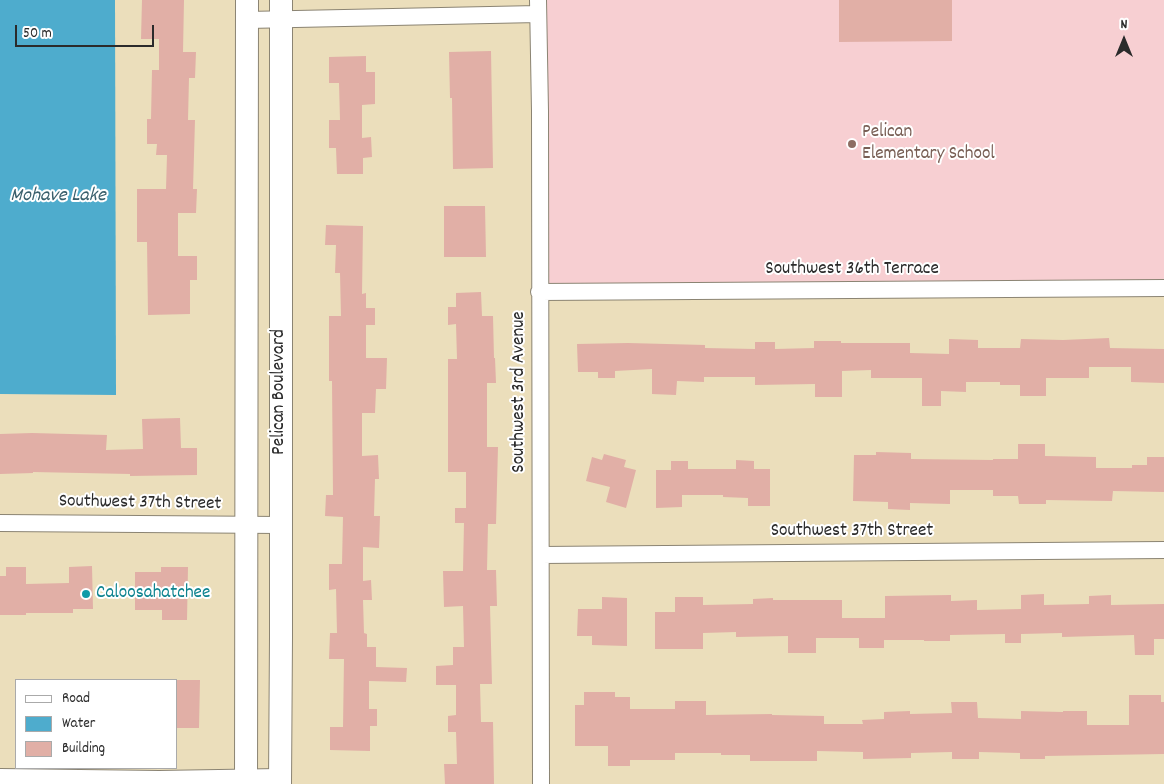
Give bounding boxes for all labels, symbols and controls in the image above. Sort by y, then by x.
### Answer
scale bar [18,15,156,47]
north arrow [1099,15,1149,65]
text: N [1121,15,1127,35]
text: 50 m [23,23,52,45]
place label: Pelican Elementary School [862,122,995,166]
marker: Pelican Elementary School [846,138,858,150]
water label: Mohave Lake [10,185,106,209]
street label: Southwest 36th Terrace [765,259,939,281]
street label: Southwest 3rd Avenue [509,311,531,473]
street label: Pelican Boulevard [269,329,291,455]
street label: Southwest 37th Street [58,491,222,517]
street label: Southwest 37th Street [771,521,933,543]
place label: Caloosahatchee [96,583,210,605]
marker: Caloosahatchee [80,588,92,600]
legend [15,679,178,769]
text: Road [62,688,90,710]
text: Water [62,713,95,735]
text: Building [62,738,105,760]

